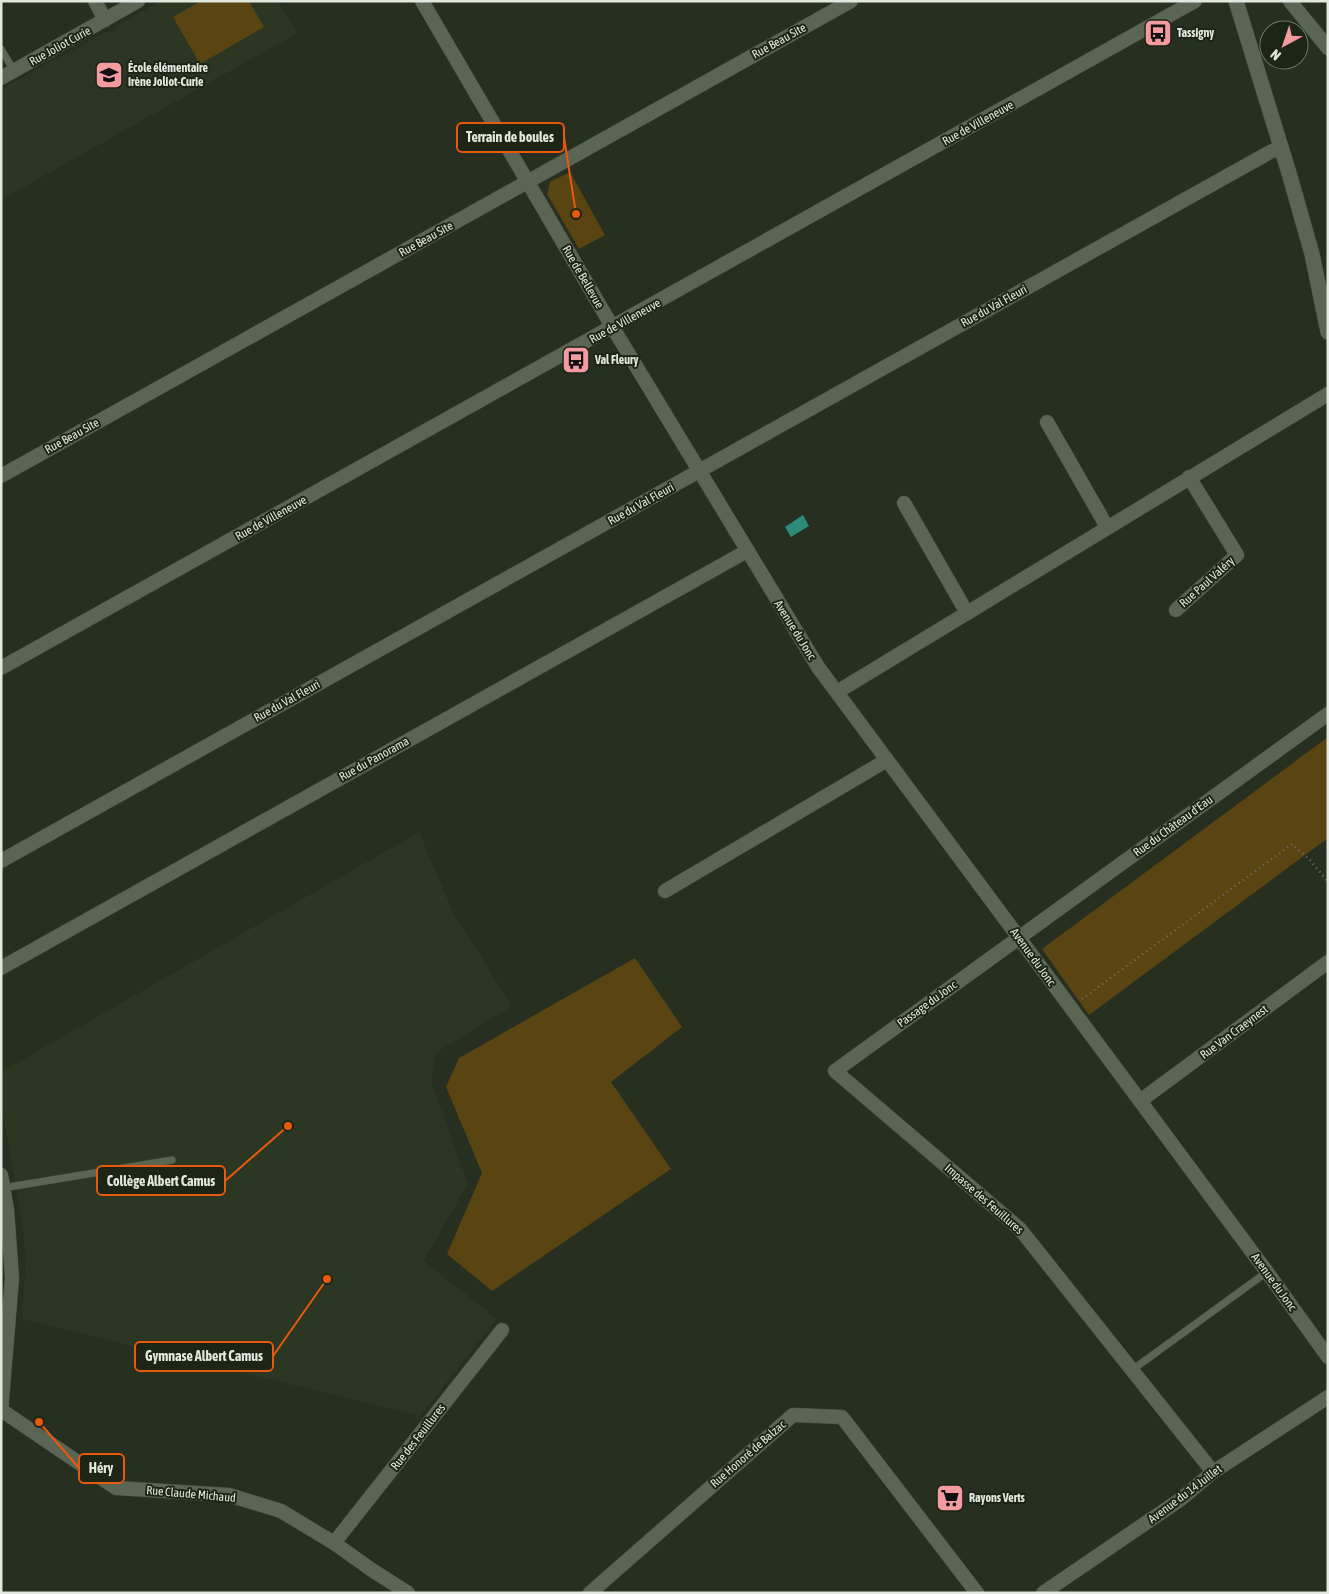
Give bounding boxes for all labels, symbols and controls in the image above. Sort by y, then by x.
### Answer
bus stop icon: Tassigny [1143,18,1173,48]
street label: Rue Beau Site [750,20,808,62]
north arrow [1259,20,1309,70]
street label: Rue Joliot Curie [27,23,93,69]
place label: Tassigny [1177,26,1214,40]
text: N [1267,46,1284,64]
school or university icon: École élémentaire Irène Joliot-Curie [94,60,124,90]
place label: École élémentaire Irène Joliot-Curie [128,60,209,89]
street label: Rue de Villeneuve [940,98,1016,148]
callout: Terrain de boules [457,123,564,152]
text: Terrain de boules [466,129,554,145]
street label: Rue Beau Site [397,218,455,260]
street label: Rue de Bellevue [559,243,607,311]
street label: Rue du Val Fleuri [959,282,1029,330]
street label: Rue de Villeneuve [587,296,663,346]
bus stop icon: Val Fleury [561,345,591,375]
place label: Val Fleury [594,353,639,367]
street label: Rue Beau Site [43,415,101,457]
street label: Rue du Val Fleuri [606,480,676,528]
street label: Rue de Villeneuve [233,493,309,543]
street label: Rue Paul Valéry [1177,554,1237,610]
street label: Avenue du Jonc [771,598,819,663]
street label: Rue du Val Fleuri [252,677,322,725]
street label: Rue du Panorama [337,734,411,784]
street label: Rue du Château d'Eau [1131,792,1216,860]
street label: Avenue du Jonc [1007,925,1059,989]
street label: Passage du Jonc [895,977,960,1030]
street label: Rue Van Craeynest [1197,1002,1271,1062]
street label: Impasse des Feuillures [942,1161,1026,1237]
callout: Collège Albert Camus [97,1166,225,1195]
text: Collège Albert Camus [107,1173,215,1189]
street label: Avenue du Jonc [1248,1250,1300,1314]
callout: Gymnase Albert Camus [135,1342,273,1371]
text: Gymnase Albert Camus [145,1348,263,1364]
street label: Rue des Feuillures [388,1401,448,1473]
street label: Rue Honoré de Balzac [707,1417,789,1491]
callout: Héry [79,1454,124,1483]
text: Héry [89,1460,113,1476]
street label: Avenue du 14 Juillet [1145,1461,1225,1526]
street label: Rue Claude Michaud [146,1483,236,1505]
supermarket icon: Rayons Verts [935,1483,965,1513]
place label: Rayons Verts [969,1491,1026,1505]

